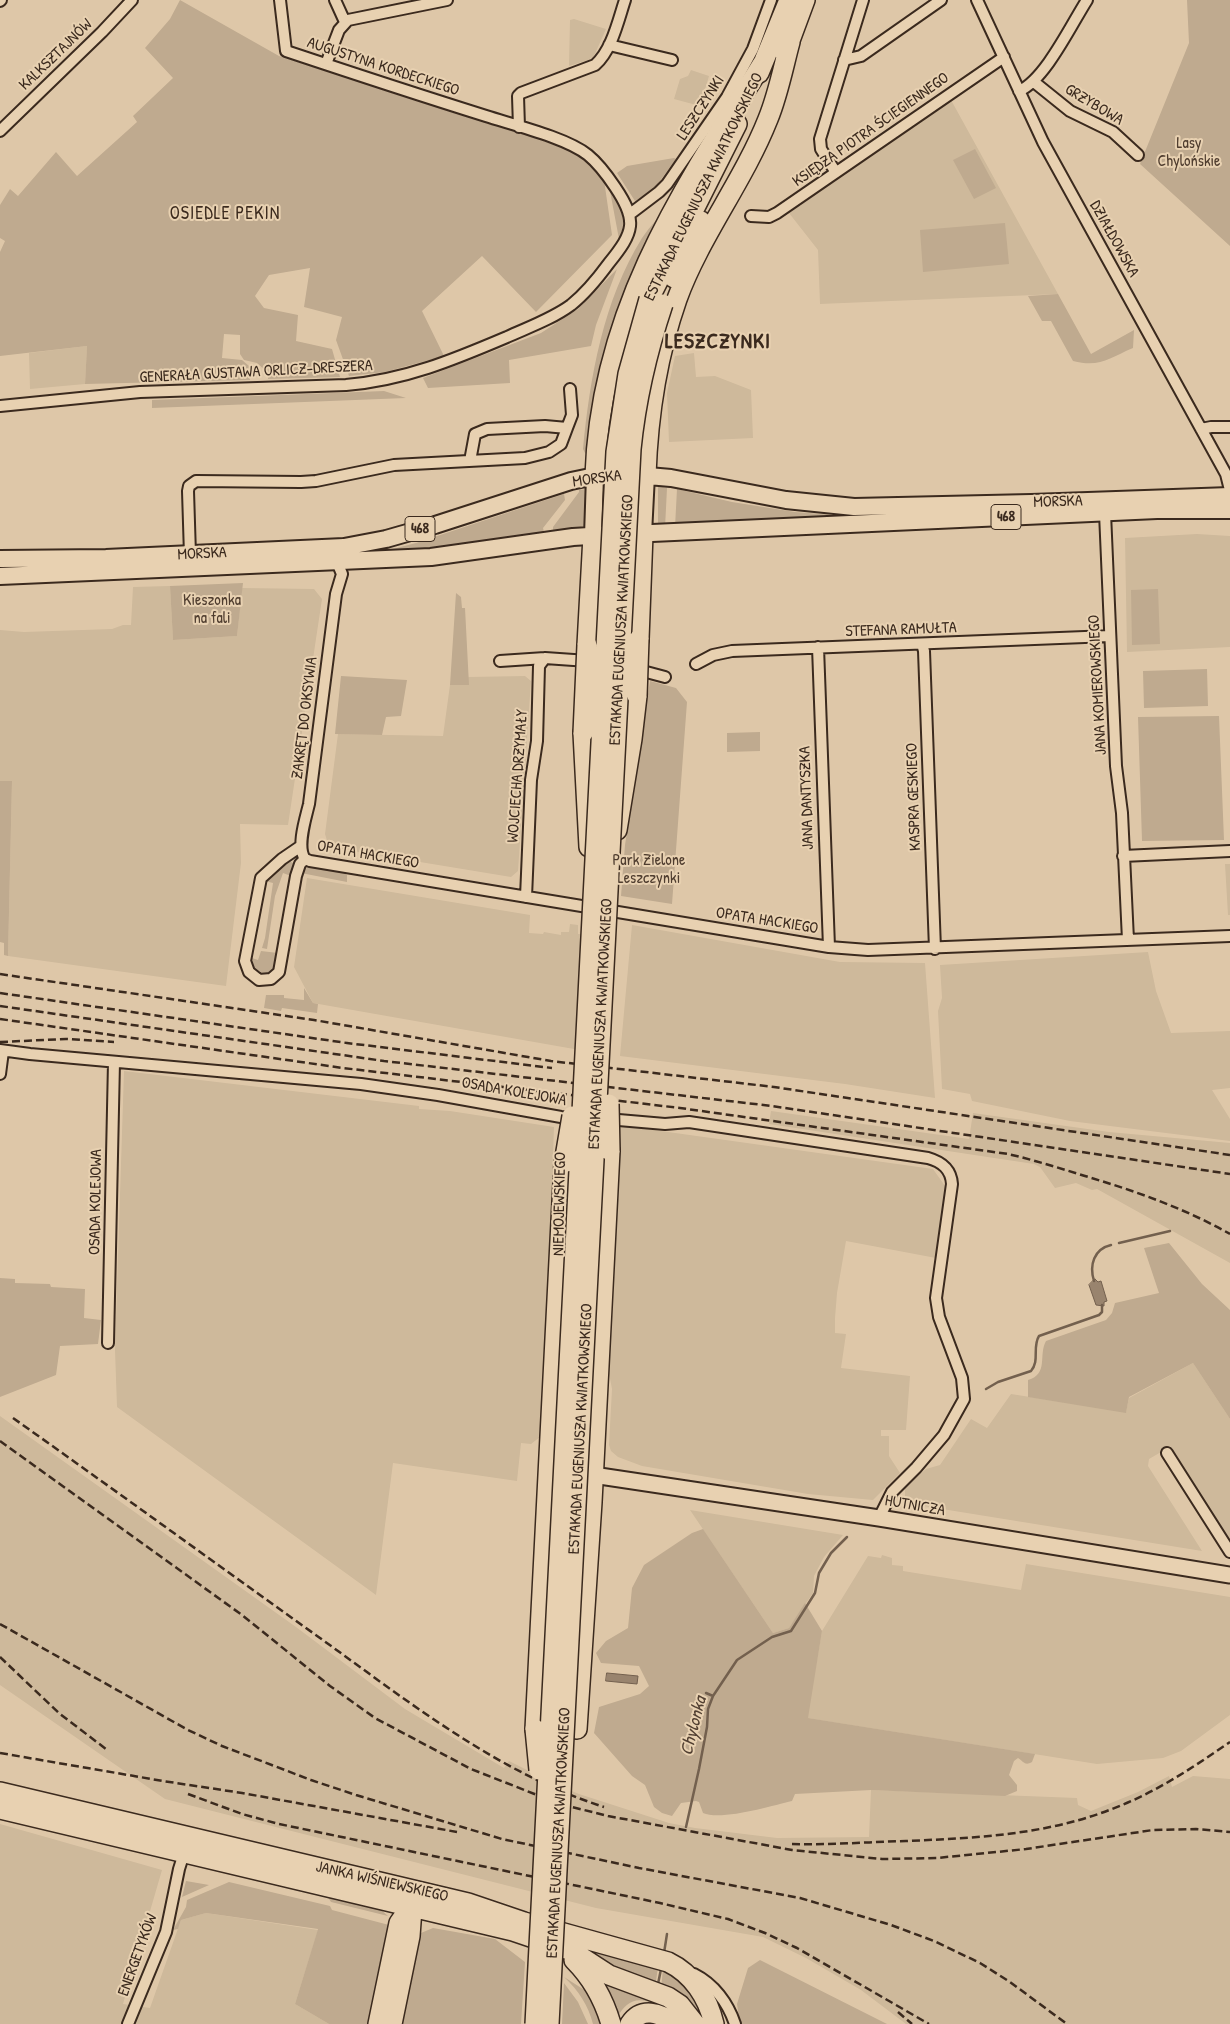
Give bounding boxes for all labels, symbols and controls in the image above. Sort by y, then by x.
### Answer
street label: KALKSZTAJNÓW [15,15,97,95]
street label: AUGUSTYNA KORDECKIEGO [305,33,461,101]
street label: KSIĘDZA PIOTRA ŚCIEGIENNEGO [789,69,953,191]
street label: ESTAKADA EUGENIUSZA KWIATKOWSKIEGO [640,70,768,304]
street label: LESZCZYNKI [673,72,729,144]
street label: GRZYBOWA [1061,80,1127,130]
park label: Lasy Chylońskie [1158,134,1220,172]
street label: DZIAŁDOWSKA [1085,197,1143,281]
district label: OSIEDLE PEKIN [168,203,282,225]
district label: LESZCZYNKI [664,329,772,355]
street label: GENERAŁA GUSTAWA ORLICZ-DRESZERA [139,356,373,388]
street label: MORSKA [571,466,623,492]
street label: MORSKA [1033,492,1083,512]
street label: ESTAKADA EUGENIUSZA KWIATKOWSKIEGO [606,494,638,746]
road number: 468 [991,504,1021,530]
road number: 468 [405,516,435,542]
street label: MORSKA [177,543,227,565]
park label: Kieszonka na fali [183,591,241,629]
street label: JANA KOMIEROWSKIEGO [1085,614,1111,756]
street label: STEFANA RAMUŁTA [845,618,957,642]
street label: ZAKRĘT DO OKSYWIA [288,656,322,780]
street label: WOJCIECHA DRZYMAŁY [504,709,532,843]
street label: KASPRA GESKIEGO [903,743,925,851]
street label: JANA DANTYSZKA [796,746,818,850]
street label: OPATA HACKIEGO [316,837,420,873]
park label: Park Zielone Leszczynki [613,851,685,889]
street label: ESTAKADA EUGENIUSZA KWIATKOWSKIEGO [585,898,617,1150]
street label: OPATA HACKIEGO [715,903,819,939]
street label: OSADA KOLEJOWA [460,1073,568,1111]
street label: OSADA KOLEJOWA [85,1149,107,1255]
street label: NIEMOJEWSKIEGO [549,1152,571,1256]
street label: ESTAKADA EUGENIUSZA KWIATKOWSKIEGO [565,1303,597,1555]
street label: HUTNICZA [883,1491,947,1521]
water label: Chylonka [676,1694,712,1758]
street label: ESTAKADA EUGENIUSZA KWIATKOWSKIEGO [543,1707,575,1959]
street label: JANKA WIŚNIEWSKIEGO [314,1857,450,1907]
street label: ENERGETYKÓW [114,1911,162,1999]

